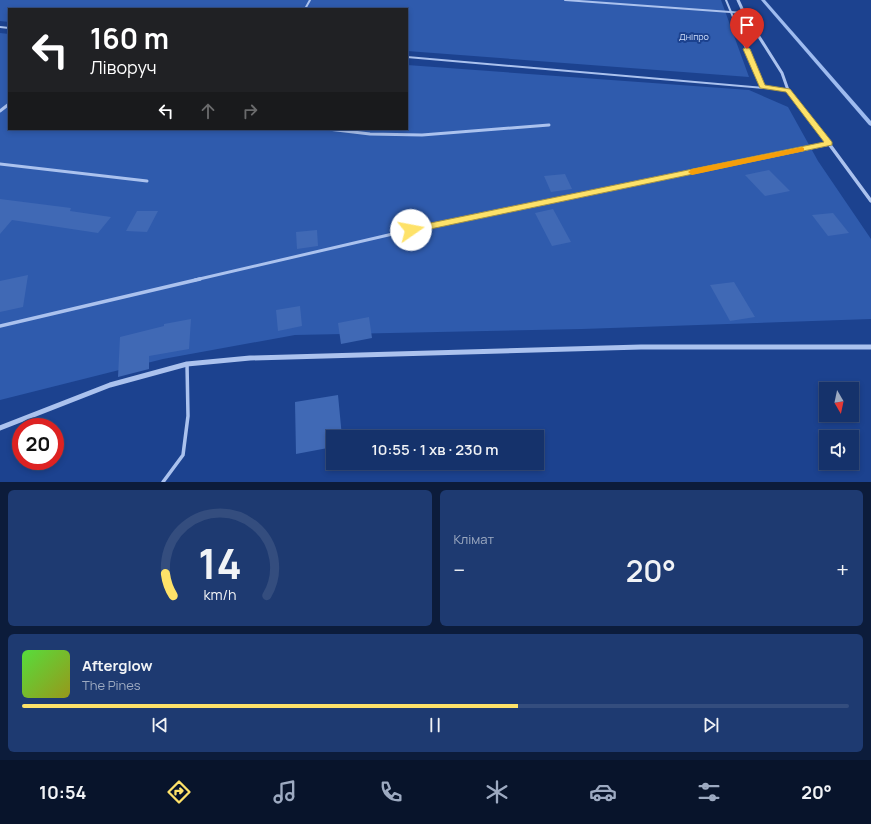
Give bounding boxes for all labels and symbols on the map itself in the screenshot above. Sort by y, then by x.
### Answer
pin [730,8,764,49]
park label: Дніпро [679,30,709,43]
position arrow [390,209,432,251]
north arrow [819,382,859,422]
speed limit sign: 20 [12,418,64,470]

